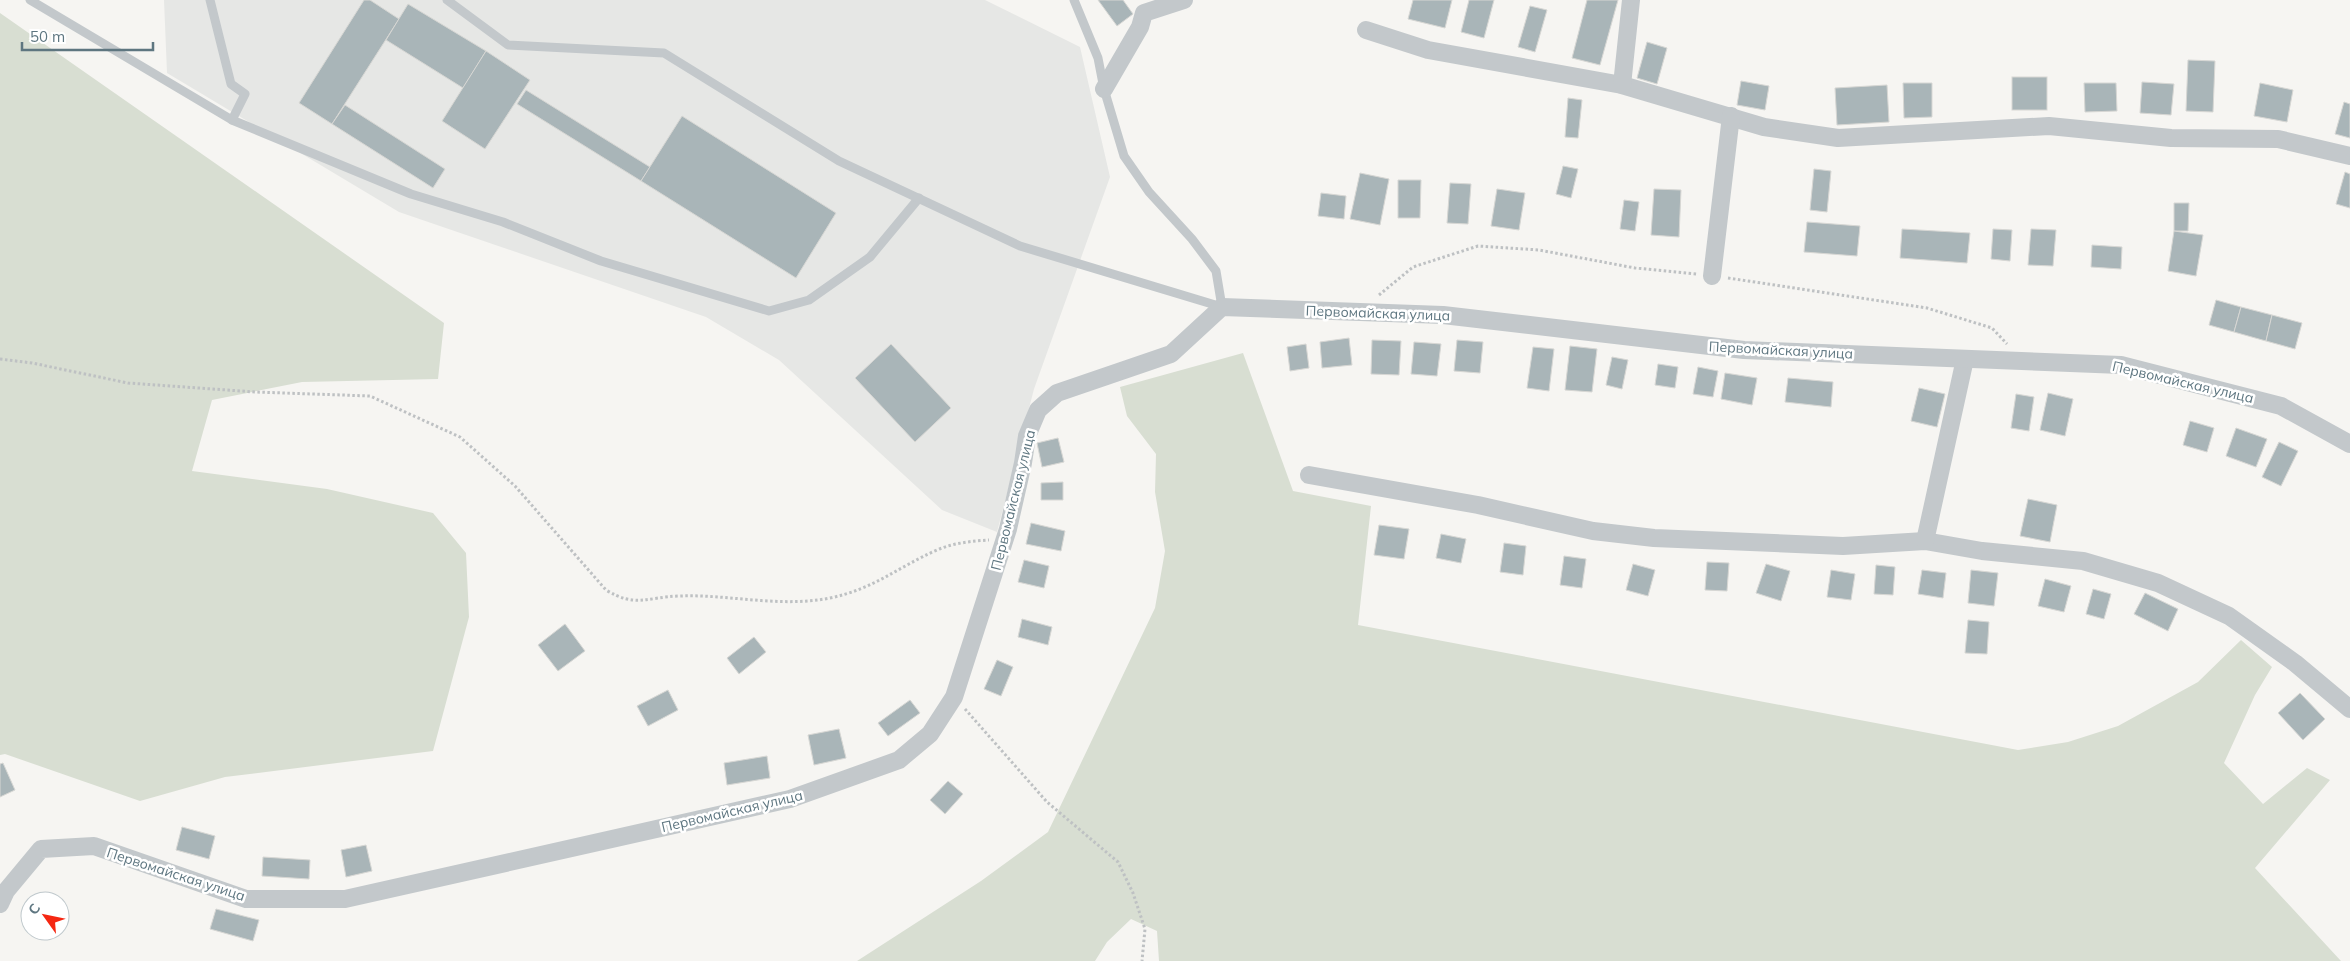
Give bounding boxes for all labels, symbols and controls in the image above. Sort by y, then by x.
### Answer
scale bar [22,20,154,52]
text: 50 m [30,27,65,46]
street label: Первомайская улица [1305,301,1451,325]
street label: Первомайская улица [1708,337,1854,363]
street label: Первомайская улица [2111,357,2255,407]
street label: Первомайская улица [987,428,1039,572]
street label: Первомайская улица [660,786,804,836]
street label: Первомайская улица [104,843,248,905]
north arrow [20,891,70,941]
text: С [24,900,44,918]

